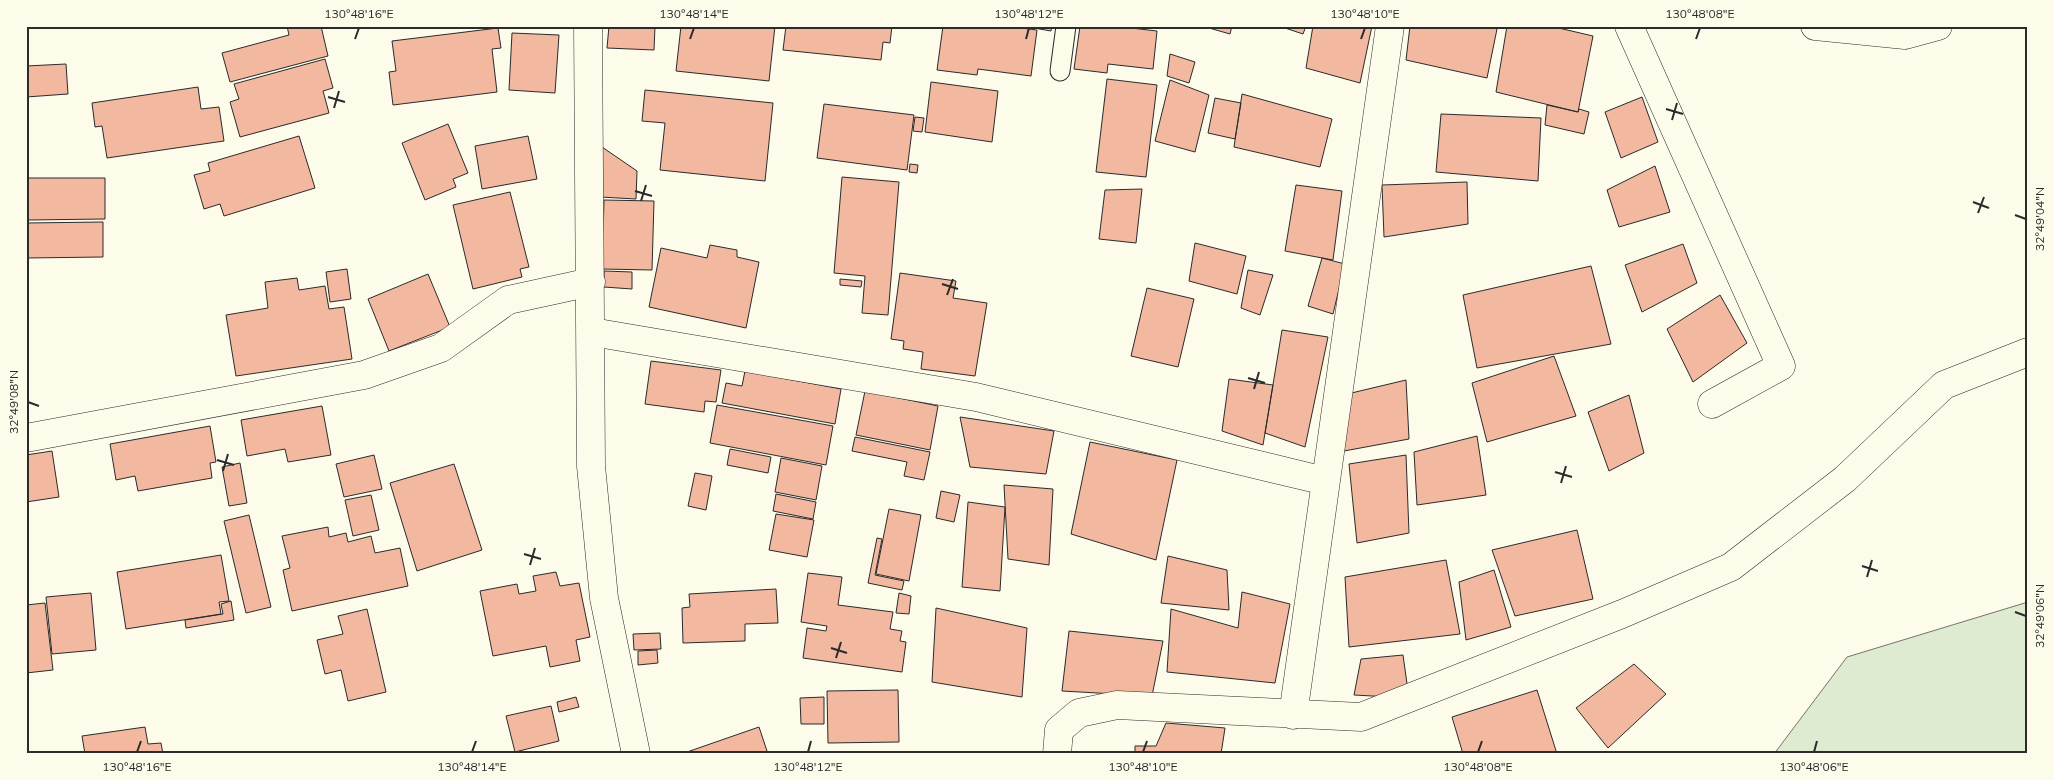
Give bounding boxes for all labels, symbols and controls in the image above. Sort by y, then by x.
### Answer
text: 130°48'16"E [324,6,394,21]
text: 130°48'14"E [659,6,729,21]
text: 130°48'12"E [994,6,1064,21]
text: 130°48'10"E [1330,6,1400,21]
text: 130°48'08"E [1665,6,1735,21]
text: 32°49'04"N [2032,187,2047,251]
text: 32°49'08"N [6,370,21,434]
text: 32°49'06"N [2032,584,2047,648]
text: 130°48'16"E [102,759,172,774]
text: 130°48'14"E [437,759,507,774]
text: 130°48'12"E [773,759,843,774]
text: 130°48'10"E [1108,759,1178,774]
text: 130°48'08"E [1443,759,1513,774]
text: 130°48'06"E [1779,759,1849,774]

